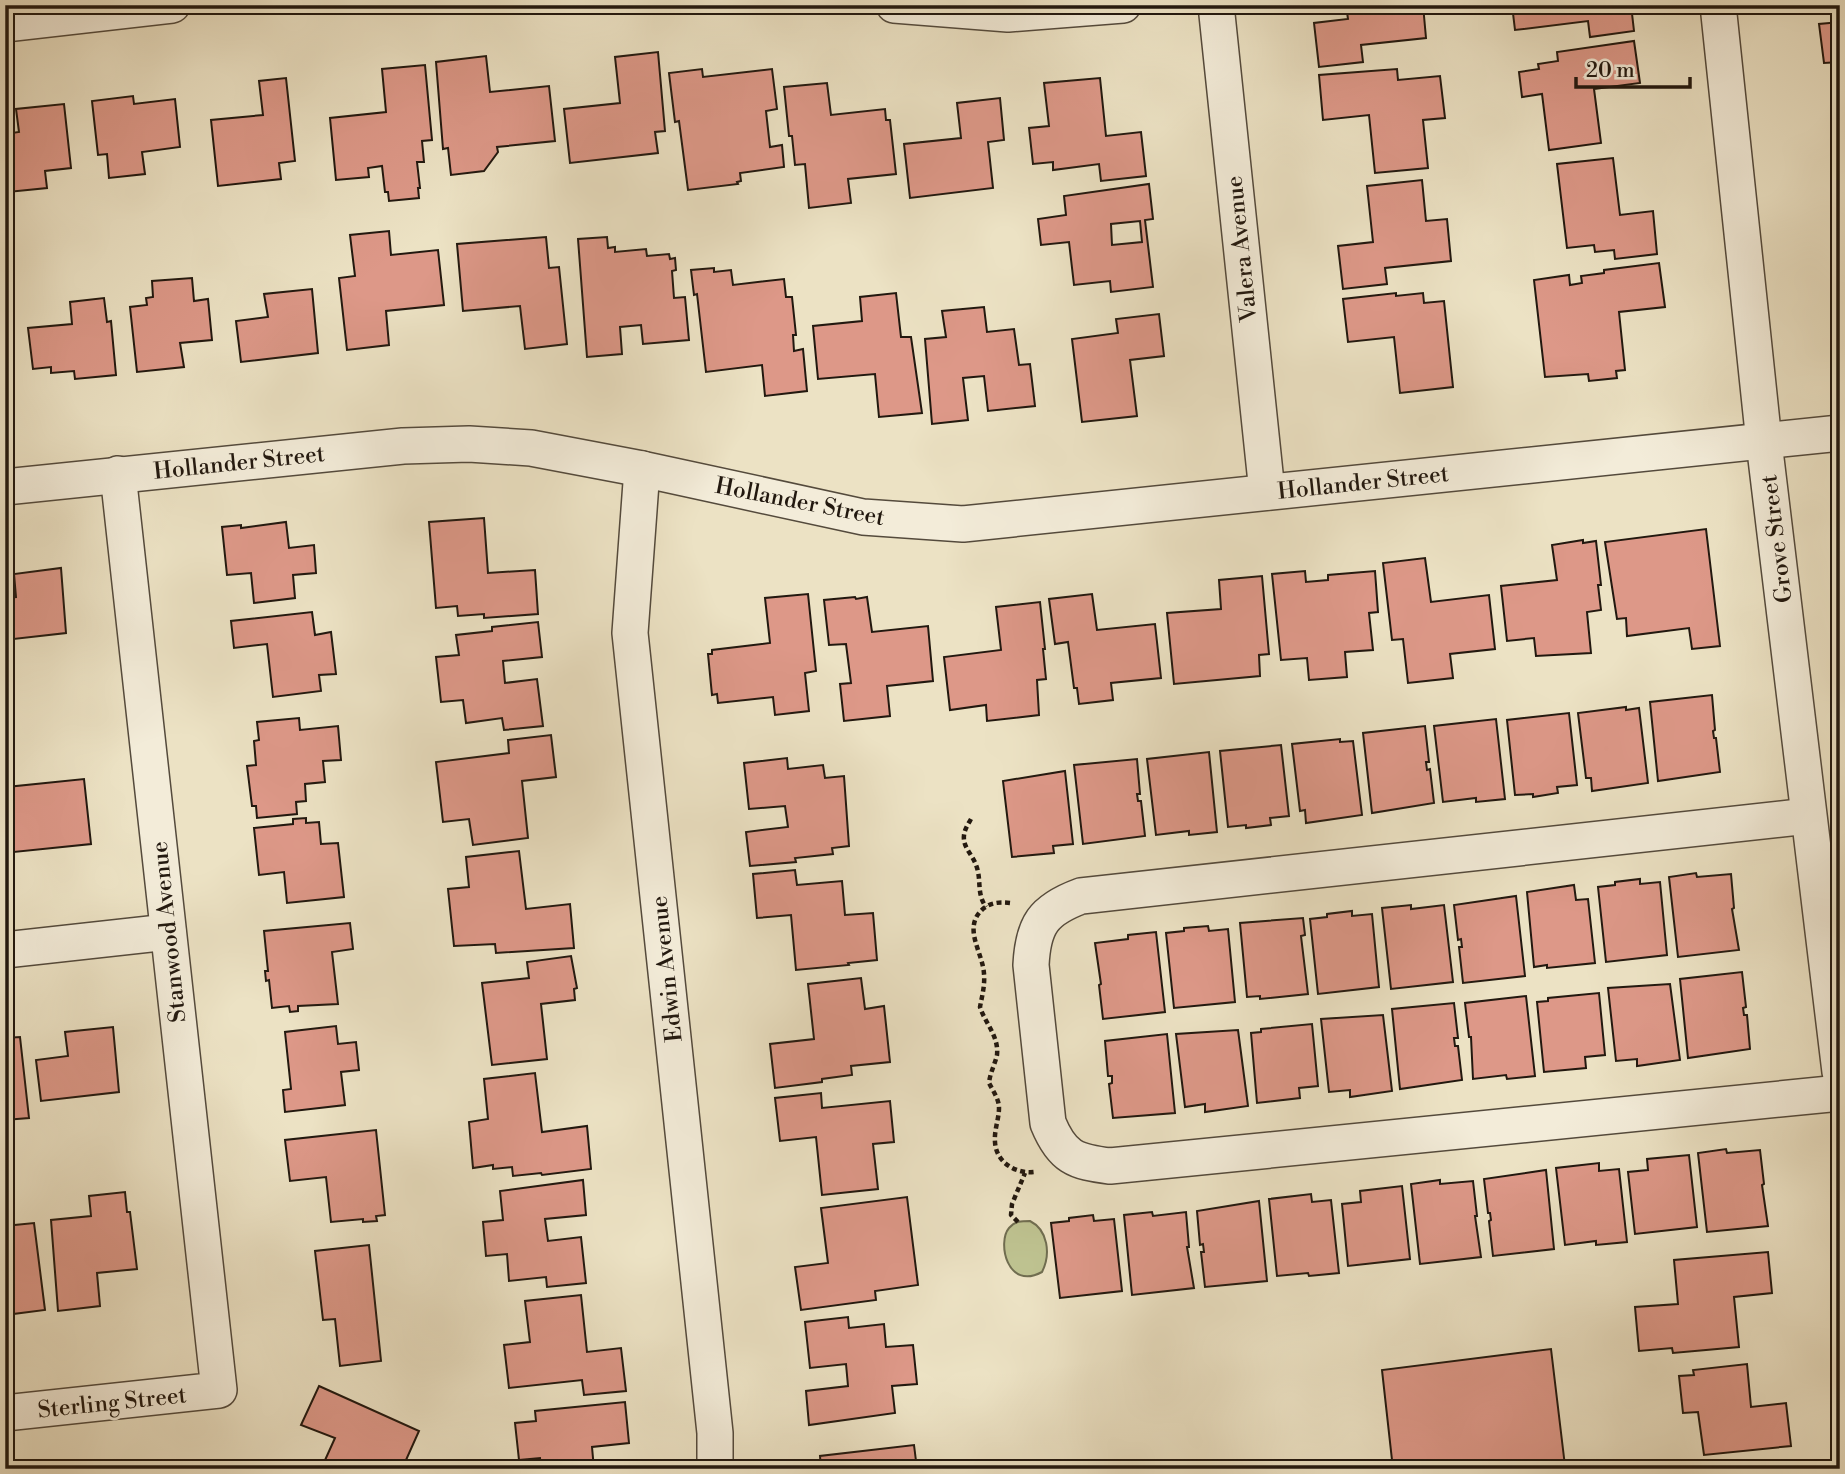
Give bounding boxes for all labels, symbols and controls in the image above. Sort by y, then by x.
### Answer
scale bar [1576,46,1689,90]
text: 20 m [1586,58,1635,84]
street label: Valera Avenue [1220,175,1264,324]
street label: Hollander Street [152,440,326,486]
street label: Hollander Street [1276,460,1450,506]
street label: Hollander Street [713,472,887,532]
street label: Grove Street [1755,473,1799,605]
street label: Stanwood Avenue [146,840,192,1024]
street label: Edwin Avenue [645,894,689,1043]
street label: Sterling Street [36,1381,188,1425]

